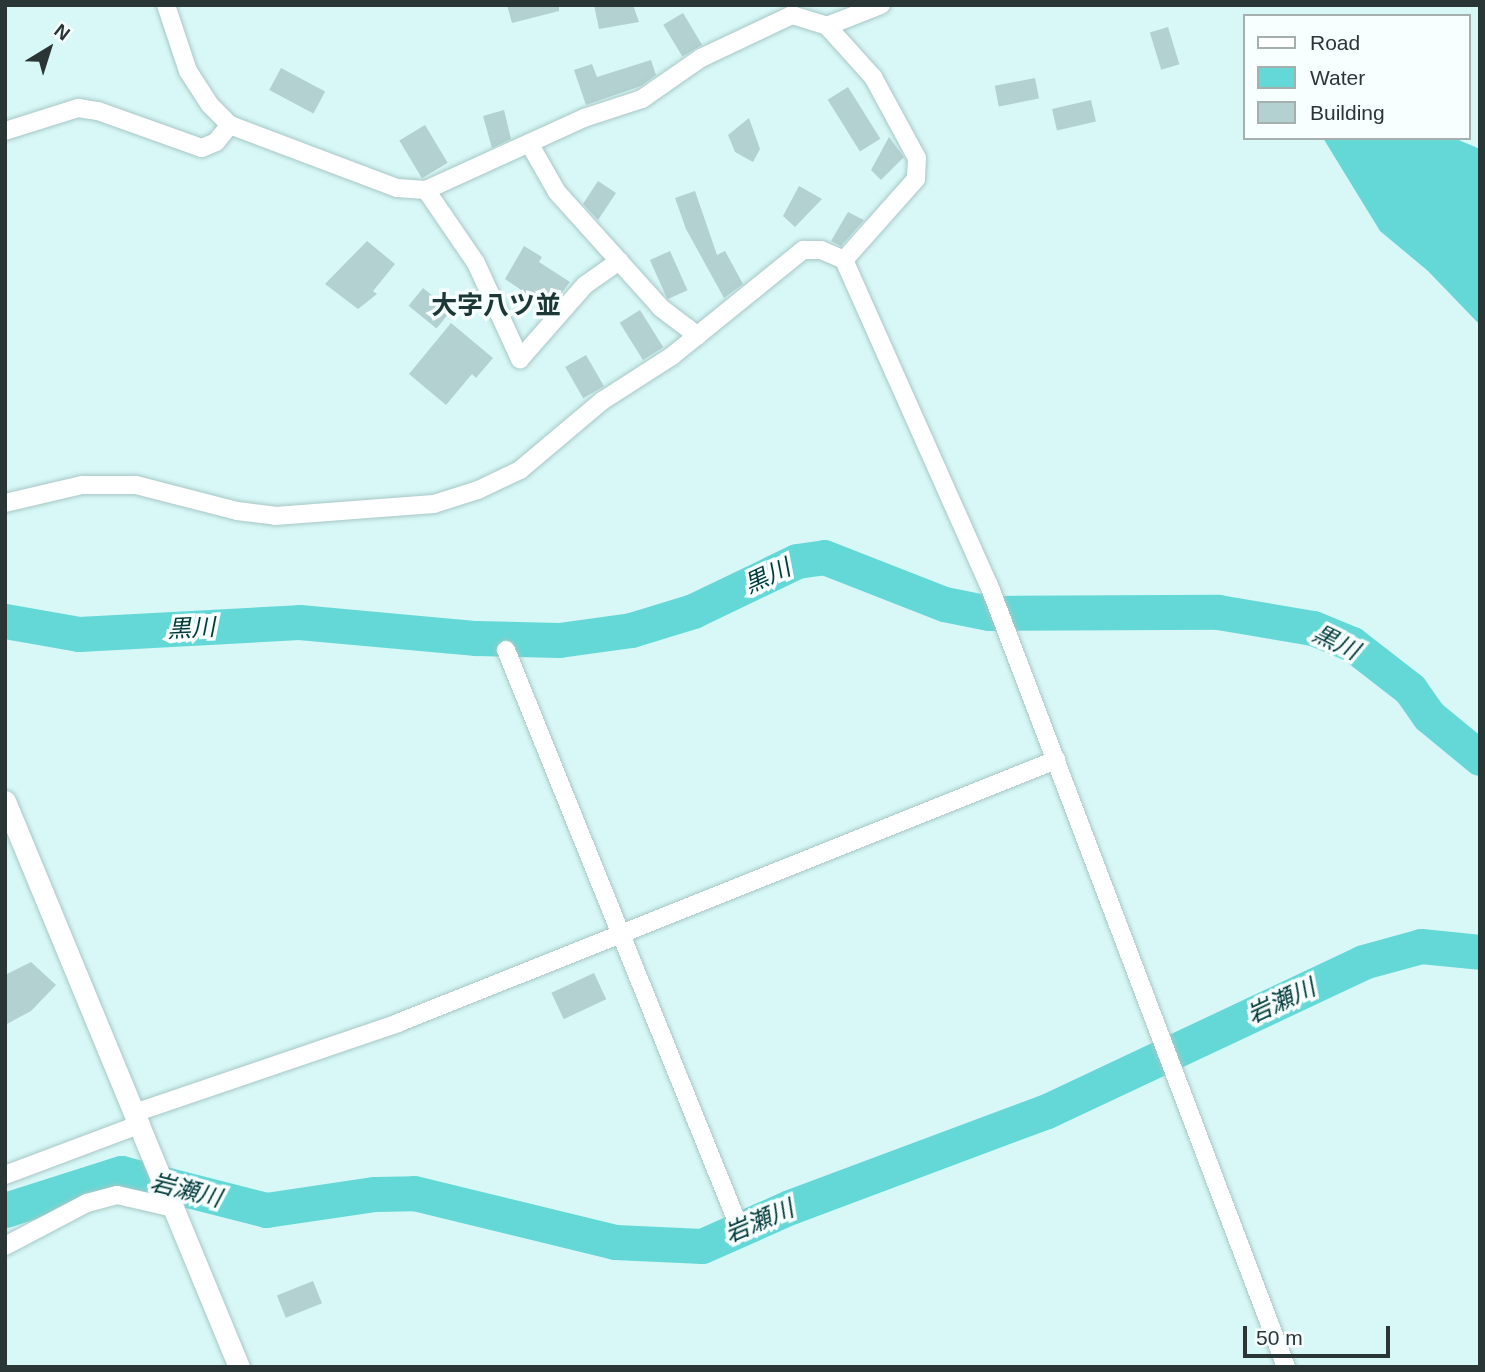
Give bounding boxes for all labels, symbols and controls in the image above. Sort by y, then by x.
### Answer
north arrow [14,14,84,84]
legend [1244,14,1471,140]
text: N [50,20,74,45]
text: Road [1310,31,1360,54]
text: Water [1310,66,1365,89]
text: Building [1310,101,1385,124]
district label: 大字八ツ並 [431,290,561,322]
water label: 黒川 [739,553,795,599]
water label: 黒川 [166,612,216,644]
water label: 黒川 [1308,619,1364,665]
water label: 岩瀬川 [1242,973,1320,1029]
water label: 岩瀬川 [148,1167,224,1213]
water label: 岩瀬川 [720,1194,798,1248]
scale bar [1247,1312,1394,1356]
text: 50 m [1256,1326,1303,1349]

